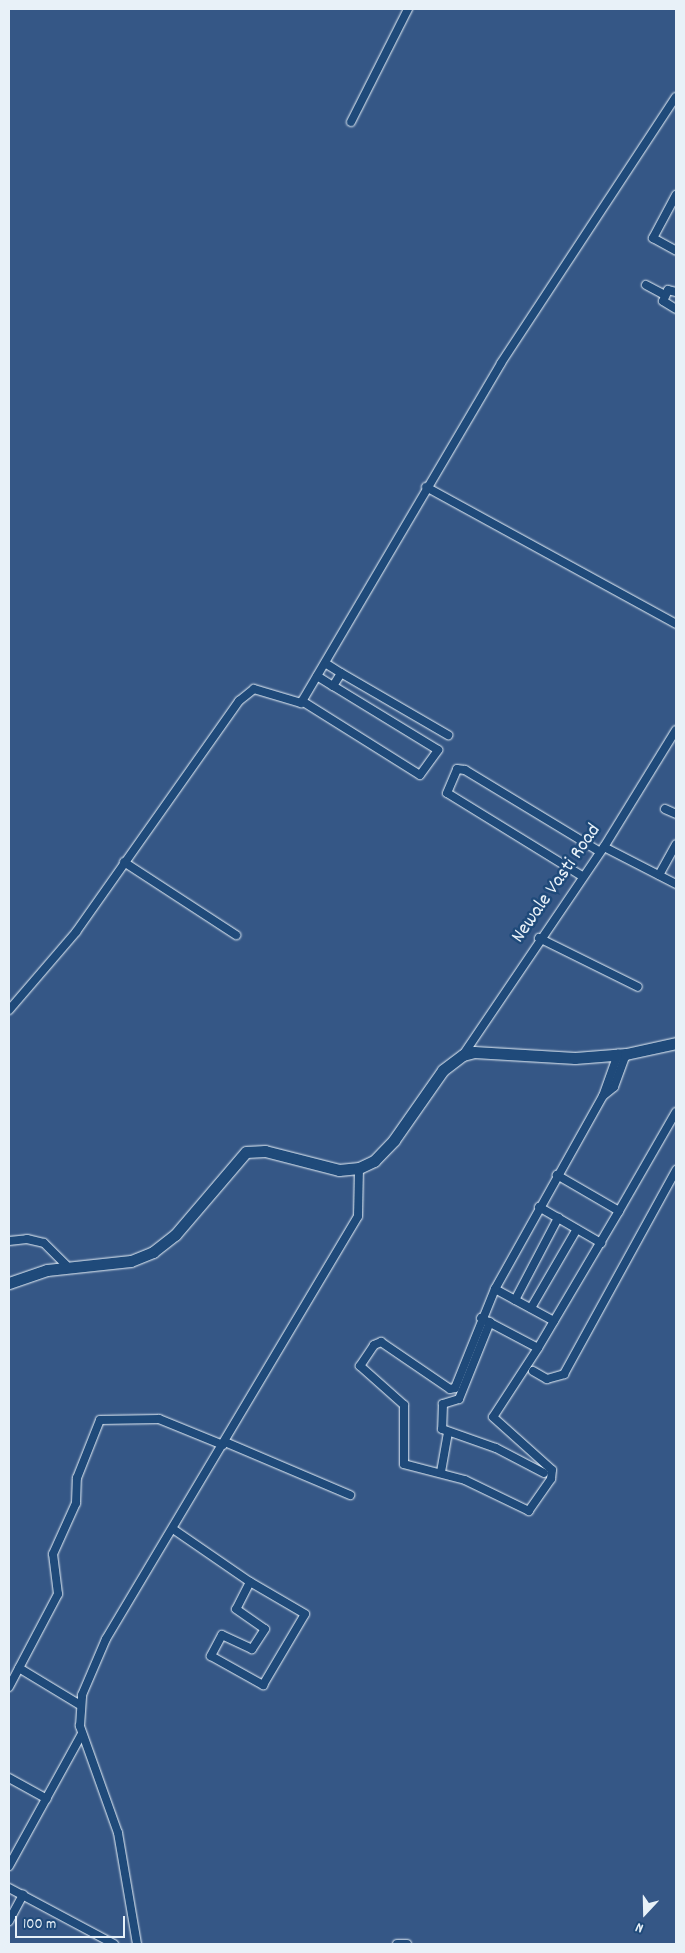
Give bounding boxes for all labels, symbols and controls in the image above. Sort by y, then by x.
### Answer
street label: Newale Vasti Road [507,820,607,948]
north arrow [620,1888,670,1938]
scale bar [18,1906,128,1938]
text: 100 m [23,1914,56,1936]
text: N [633,1916,646,1938]

